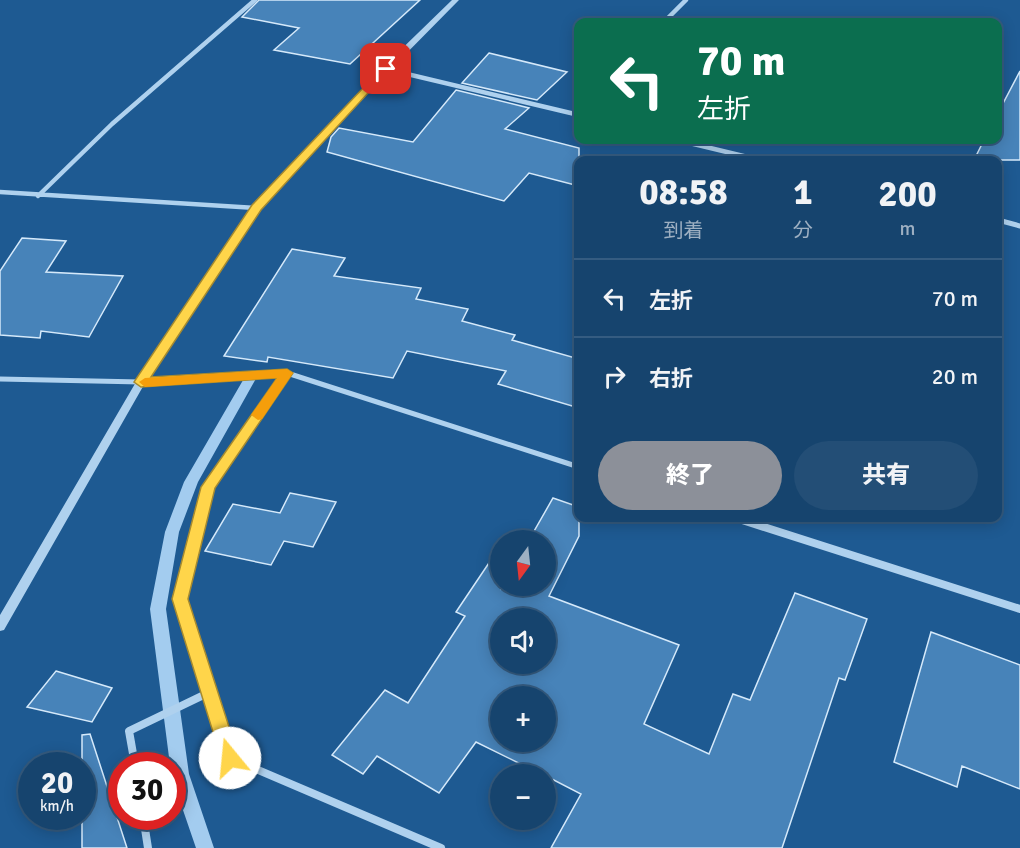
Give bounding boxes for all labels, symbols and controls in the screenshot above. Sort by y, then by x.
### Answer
text: 70 m [697,36,786,87]
icon: left [598,42,676,120]
pin [360,43,411,94]
icon: arrive [369,52,402,85]
text: 左折 [697,93,751,126]
text: 08:58 [639,170,728,215]
text: 1 [793,170,813,215]
text: 200 [878,172,937,217]
text: m [900,216,915,241]
text: 到着 [664,218,704,243]
text: 分 [793,218,813,243]
icon: left [598,282,631,315]
text: 70 m [932,285,978,312]
text: 左折 [649,287,693,314]
icon: right [598,360,631,393]
text: 20 m [932,363,978,390]
text: 右折 [649,365,693,392]
button: 終了 [598,441,782,510]
button: 共有 [794,441,978,510]
north arrow [490,530,556,596]
map controls [490,530,556,830]
button: sound [490,608,556,674]
button: + [490,686,556,752]
position arrow [198,726,262,790]
speed limit sign: 30 [108,752,186,830]
button: − [490,764,556,830]
text: 20 [41,765,73,802]
text: km/h [40,797,74,815]

